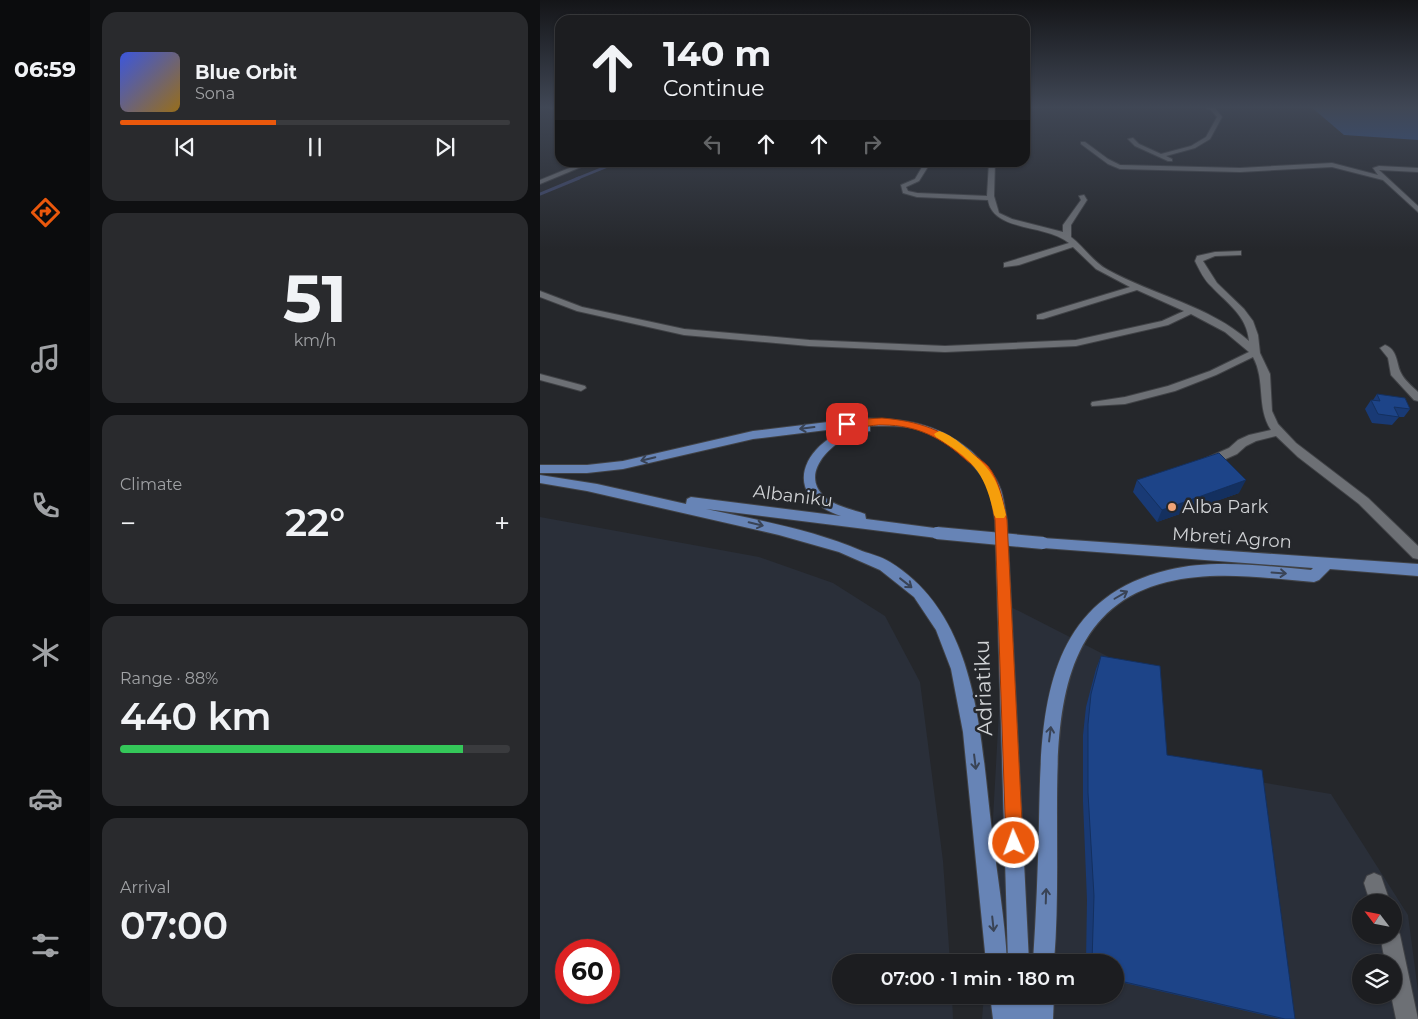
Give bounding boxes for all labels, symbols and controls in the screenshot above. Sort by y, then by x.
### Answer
text: 140 m [663,32,771,75]
icon: ahead [580,35,645,100]
text: 06:59 [14,56,76,83]
text: Blue Orbit [195,61,297,84]
text: Continue [663,75,765,102]
text: Sona [195,84,235,103]
icon: left [699,130,727,158]
icon: ahead [752,130,780,158]
icon: ahead [805,130,833,158]
icon: right [858,130,886,158]
icon: previous [171,133,199,161]
icon: pause [301,133,329,161]
icon: next [431,133,459,161]
icon: directions [28,195,63,230]
text: 51 [283,259,347,338]
text: km/h [294,331,336,350]
icon: music [28,341,63,376]
pin [826,403,868,445]
icon: arrive [833,410,861,438]
one-way arrow [799,423,815,433]
one-way arrow [640,455,656,464]
text: Climate [120,475,182,494]
street label: Albaniku [752,480,834,512]
icon: phone [28,488,63,523]
place label: Alba Park [1182,496,1269,518]
text: 22° [285,499,345,546]
marker: Alba Park [1166,501,1178,513]
text: − [120,506,136,540]
text: + [494,506,510,540]
one-way arrow [748,520,764,530]
street label: Mbreti Agron [1172,523,1292,553]
one-way arrow [1271,569,1287,578]
one-way arrow [899,578,913,588]
one-way arrow [1113,589,1127,599]
icon: climate [28,635,63,670]
street label: Adriatiku [969,640,997,736]
text: Range · 88% [120,669,218,688]
text: 440 km [120,693,272,740]
one-way arrow [1045,726,1055,742]
one-way arrow [970,754,980,770]
icon: car [28,781,63,816]
position arrow [987,816,1039,868]
text: Arrival [120,878,170,897]
one-way arrow [1041,889,1051,905]
north arrow [1352,894,1402,944]
map controls [1352,894,1402,1004]
text: 07:00 [120,902,228,949]
one-way arrow [988,916,998,932]
icon: filters [28,928,63,963]
speed limit sign: 60 [555,939,620,1004]
button: layers [1352,954,1402,1004]
text: 07:00 · 1 min · 180 m [881,967,1075,990]

